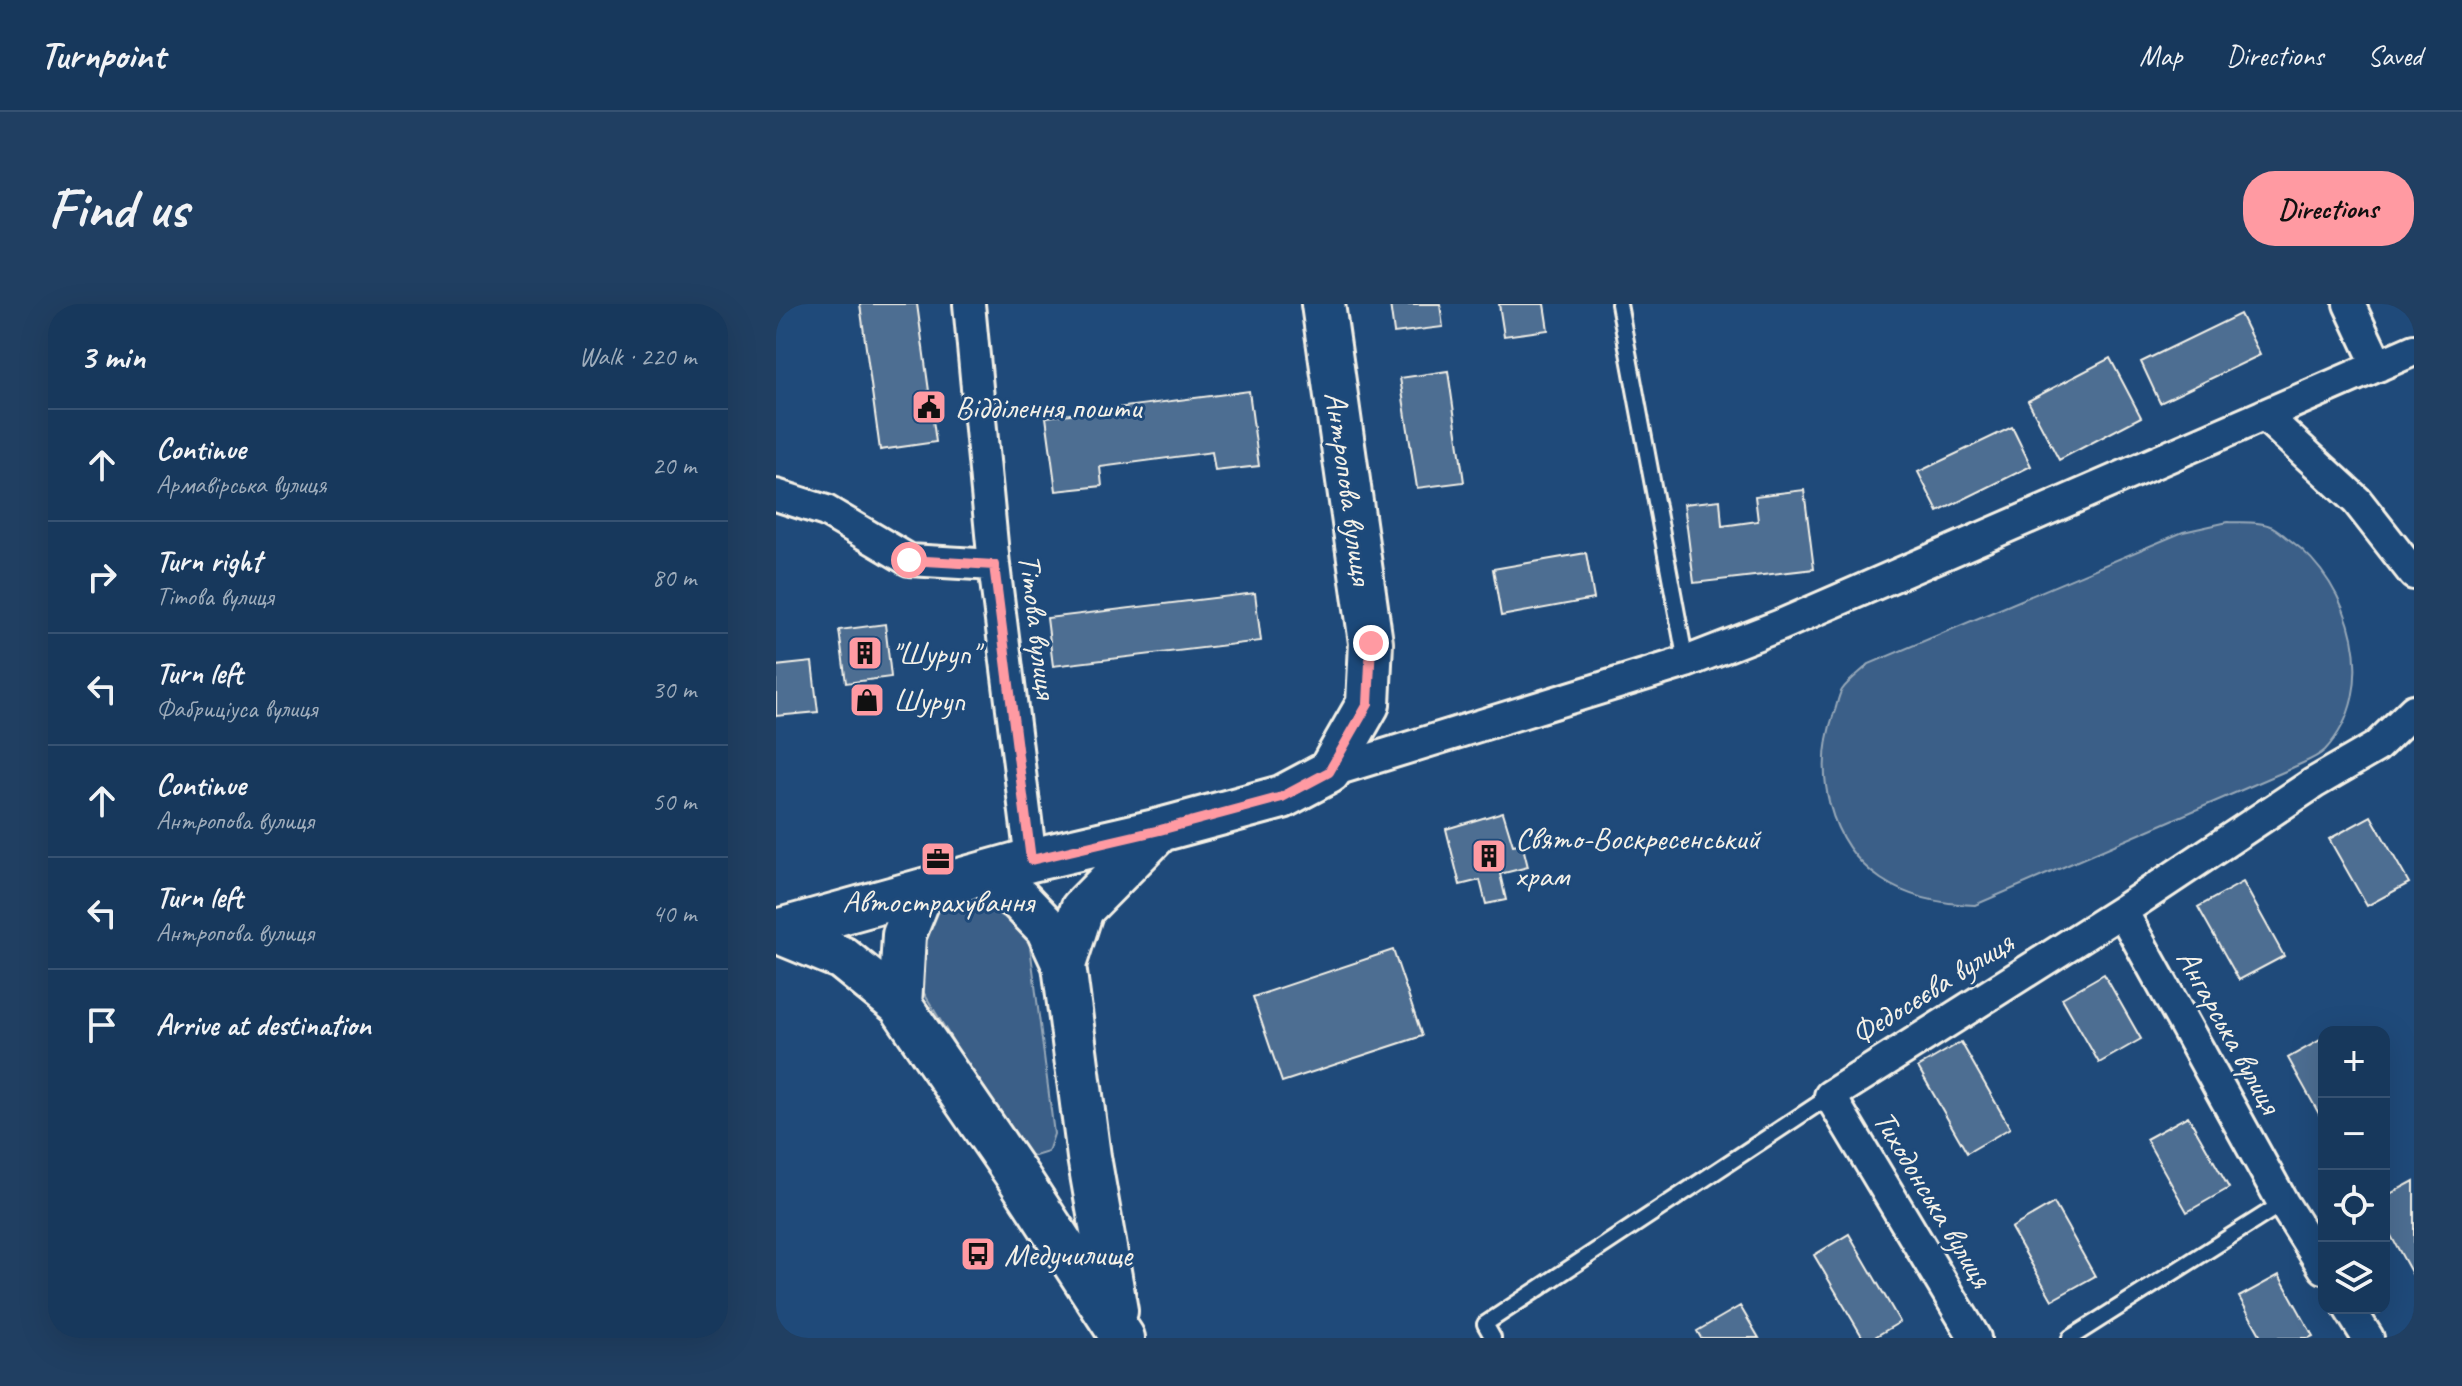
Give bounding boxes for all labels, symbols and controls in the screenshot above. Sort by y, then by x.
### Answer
text: Turnpoint [40,32,165,79]
text: Map [2139,38,2182,73]
text: Directions [2226,38,2324,73]
text: Saved [2368,38,2422,73]
button: Directions [2243,171,2414,246]
text: Find us [48,173,188,244]
text: 3 min [80,335,145,378]
text: Walk · 220 m [579,340,696,373]
place label: Відділення пошти [955,387,1144,428]
public building icon: Відділення пошти [910,388,948,426]
street label: Антропова вулиця [1315,389,1383,589]
text: Continue [156,430,246,468]
icon: ahead [80,443,124,487]
text: 20 m [652,449,696,482]
text: Армавірська вулиця [156,468,327,501]
text: Turn right [156,542,261,580]
route start [891,542,927,578]
street label: Тітова вулиця [1009,552,1067,702]
icon: right [80,555,124,599]
text: 80 m [652,561,696,594]
text: Тітова вулиця [156,580,274,613]
route end [1353,625,1389,661]
place label: "Шуруп" [891,633,985,674]
building icon: "Шуруп" [846,634,884,672]
text: Turn left [156,654,243,692]
icon: left [80,667,124,711]
text: 30 m [652,673,696,706]
place label: Шуруп [893,680,966,721]
shop icon: Шуруп [848,681,886,719]
text: Фабриціуса вулиця [156,692,317,725]
text: Continue [156,766,246,804]
icon: ahead [80,779,124,823]
text: 50 m [652,785,696,818]
text: Антропова вулиця [156,804,314,837]
place label: Свято-Воскресенський храм [1515,818,1762,896]
building icon: Свято-Воскресенський храм [1470,837,1508,875]
office icon: Автострахування [919,840,957,878]
text: Turn left [156,878,243,916]
place label: Автострахування [842,881,1036,922]
icon: left [80,891,124,935]
text: 40 m [652,897,696,930]
text: Антропова вулиця [156,916,314,949]
street label: Федосєєва вулиця [1843,921,2022,1054]
street label: Ангарська вулиця [2167,942,2292,1122]
icon: arrive [80,1003,124,1047]
text: Arrive at destination [156,1006,371,1044]
map controls [2318,1026,2390,1314]
button: + [2318,1026,2390,1098]
button: − [2318,1098,2390,1170]
street label: Тиходонська вулиця [1864,1103,2003,1296]
button: locate [2318,1170,2390,1242]
place label: Медучилище [1004,1234,1135,1275]
bus stop icon: Медучилище [959,1235,997,1273]
button: layers [2318,1242,2390,1314]

